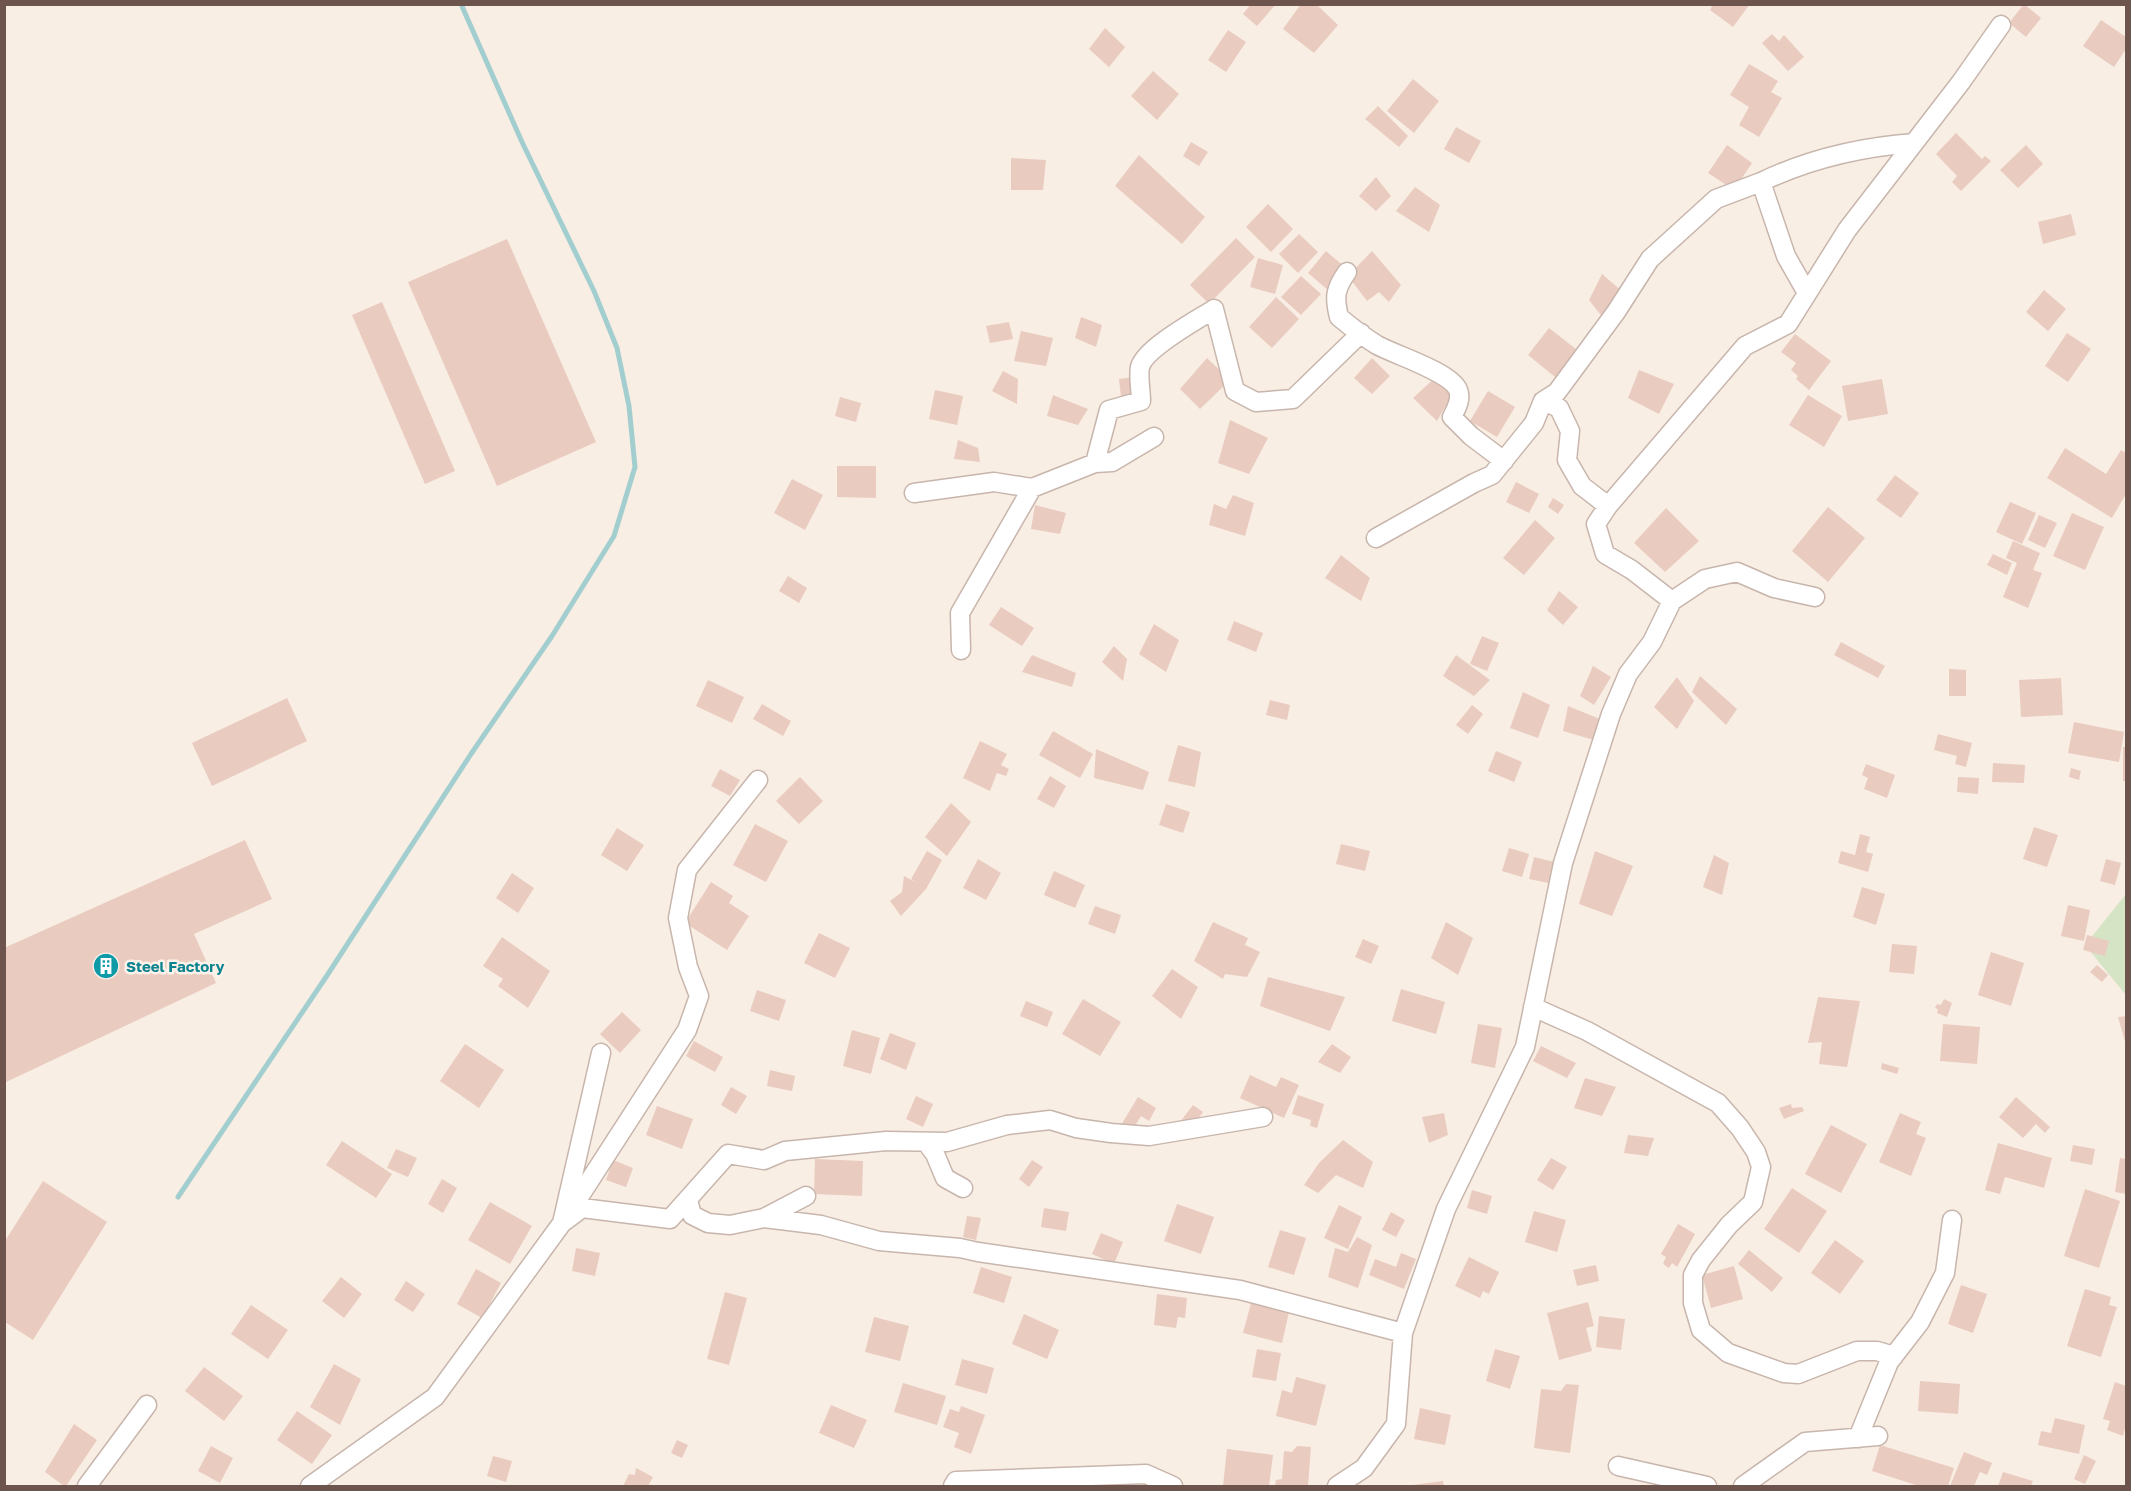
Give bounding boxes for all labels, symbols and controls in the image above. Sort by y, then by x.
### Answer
building icon: Steel Factory [91,951,121,981]
place label: Steel Factory [126,957,225,975]

